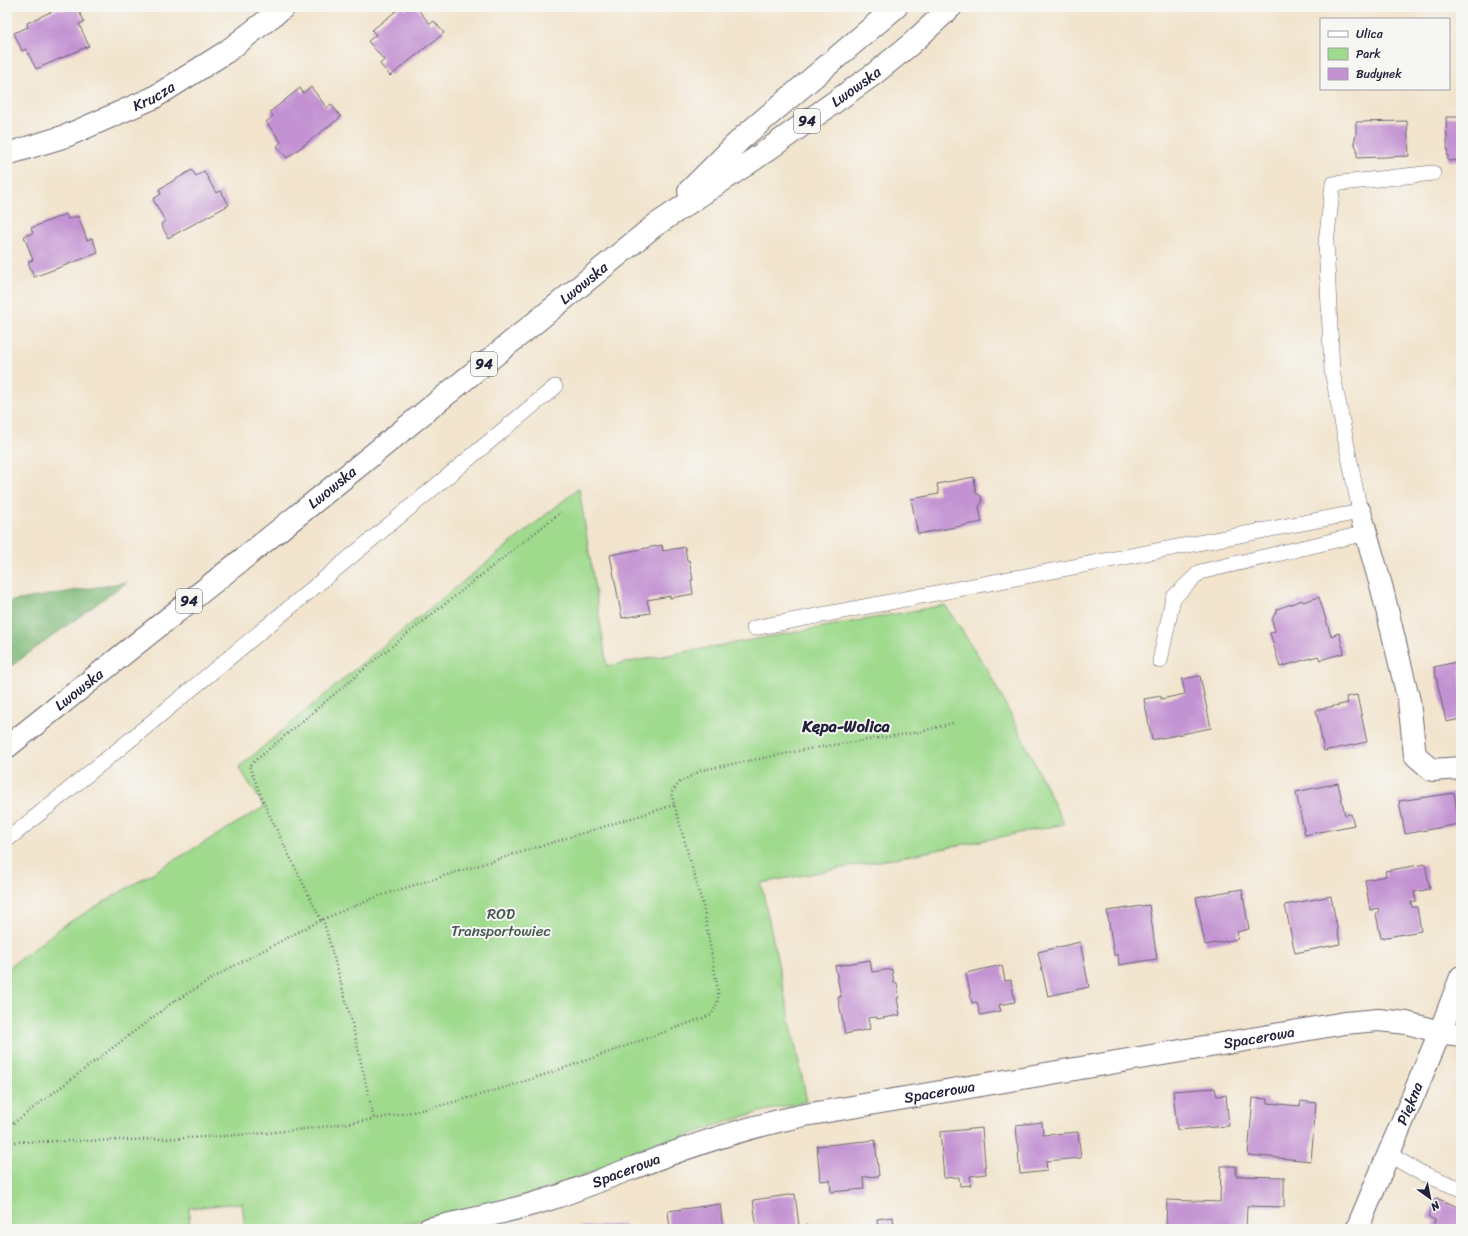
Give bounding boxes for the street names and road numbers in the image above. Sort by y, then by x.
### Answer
street label: Lwowska [825,60,887,114]
street label: Krucza [128,74,181,118]
road number: 94 [794,109,820,133]
street label: Lwowska [553,255,614,311]
road number: 94 [471,352,497,376]
street label: Lwowska [302,459,363,516]
road number: 94 [176,589,202,613]
street label: Lwowska [49,661,110,718]
street label: Spacerowa [1221,1019,1297,1056]
street label: Spacerowa [902,1073,978,1111]
street label: Piękna [1389,1078,1431,1129]
street label: Spacerowa [588,1145,665,1195]

